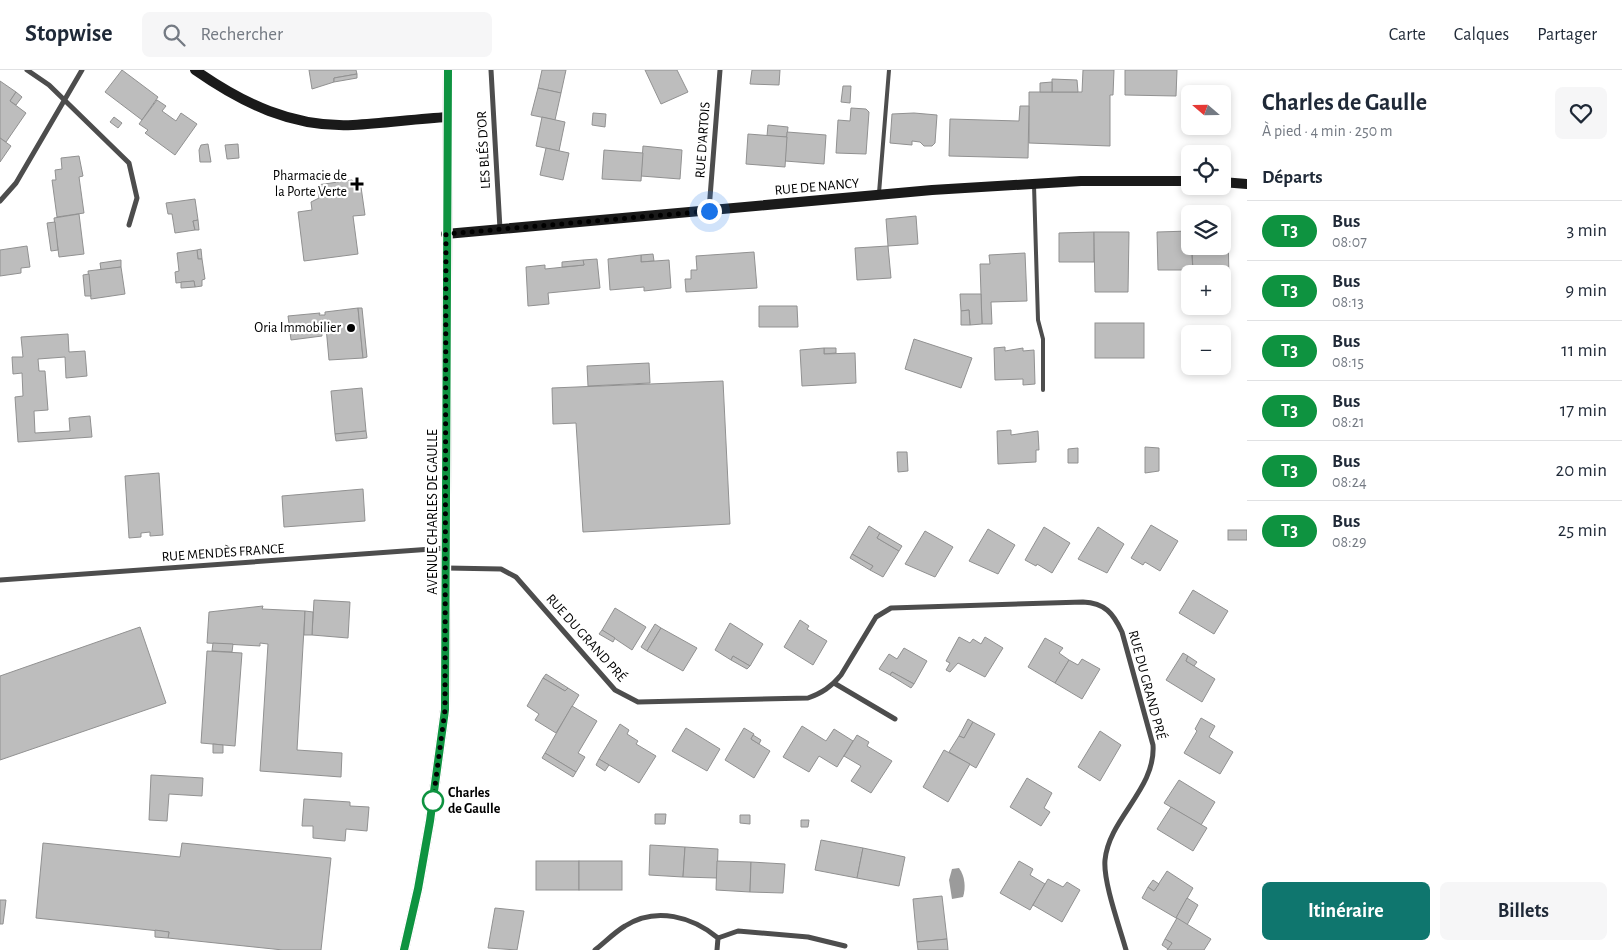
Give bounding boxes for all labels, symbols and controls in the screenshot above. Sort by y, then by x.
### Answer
search box [142,12,492,57]
icon: search [160,21,188,49]
text: Stopwise [25,22,112,46]
text: Rechercher [200,25,283,44]
text: Carte [1389,26,1426,44]
text: Calques [1454,26,1509,44]
text: Partager [1537,26,1597,44]
north arrow [1181,85,1231,135]
map controls [1181,85,1231,375]
button: heart [1555,87,1607,139]
text: Charles de Gaulle [1262,91,1427,115]
street label: RUE D'ARTOIS [693,101,713,179]
street label: LES BLÉS D'OR [472,110,493,190]
text: À pied · 4 min · 250 m [1262,123,1393,139]
button: locate [1181,145,1231,195]
text: Départs [1262,168,1323,187]
place label: Pharmacie de la Porte Verte [273,169,347,199]
street label: RUE DE NANCY [774,176,861,198]
marker: Pharmacie de la Porte Verte [351,178,363,190]
your location [697,199,722,224]
button: layers [1181,205,1231,255]
text: Bus [1332,212,1360,231]
text: 3 min [1566,221,1607,240]
text: T3 [1281,222,1298,240]
text: 08:07 [1332,234,1367,250]
button: + [1181,265,1231,315]
text: Bus [1332,272,1360,291]
text: 9 min [1565,281,1607,300]
text: T3 [1281,282,1298,300]
text: 08:13 [1332,294,1364,310]
place label: Oria Immobilier [254,321,341,335]
marker: Oria Immobilier [345,322,357,334]
button: − [1181,325,1231,375]
text: Bus [1332,332,1360,351]
text: 11 min [1561,341,1607,360]
text: T3 [1281,342,1298,360]
text: 08:15 [1332,354,1364,370]
text: Bus [1332,392,1360,411]
text: 17 min [1560,401,1607,420]
text: T3 [1281,402,1298,420]
text: 08:21 [1332,414,1364,430]
street label: AVENUE CHARLES DE GAULLE [426,429,440,595]
text: Bus [1332,452,1360,471]
text: 20 min [1556,461,1607,480]
text: T3 [1281,462,1298,480]
text: 08:24 [1332,474,1367,490]
text: Bus [1332,512,1360,531]
text: 25 min [1558,521,1607,540]
text: T3 [1281,522,1298,540]
text: 08:29 [1332,534,1367,550]
street label: RUE MENDÈS FRANCE [161,539,285,564]
street label: RUE DU GRAND PRÉ [543,590,631,685]
street label: RUE DU GRAND PRÉ [1126,628,1171,741]
place label: Charles de Gaulle [448,786,501,816]
marker: Charles de Gaulle [422,790,444,812]
button: Itinéraire [1262,882,1430,940]
button: Billets [1440,882,1607,940]

